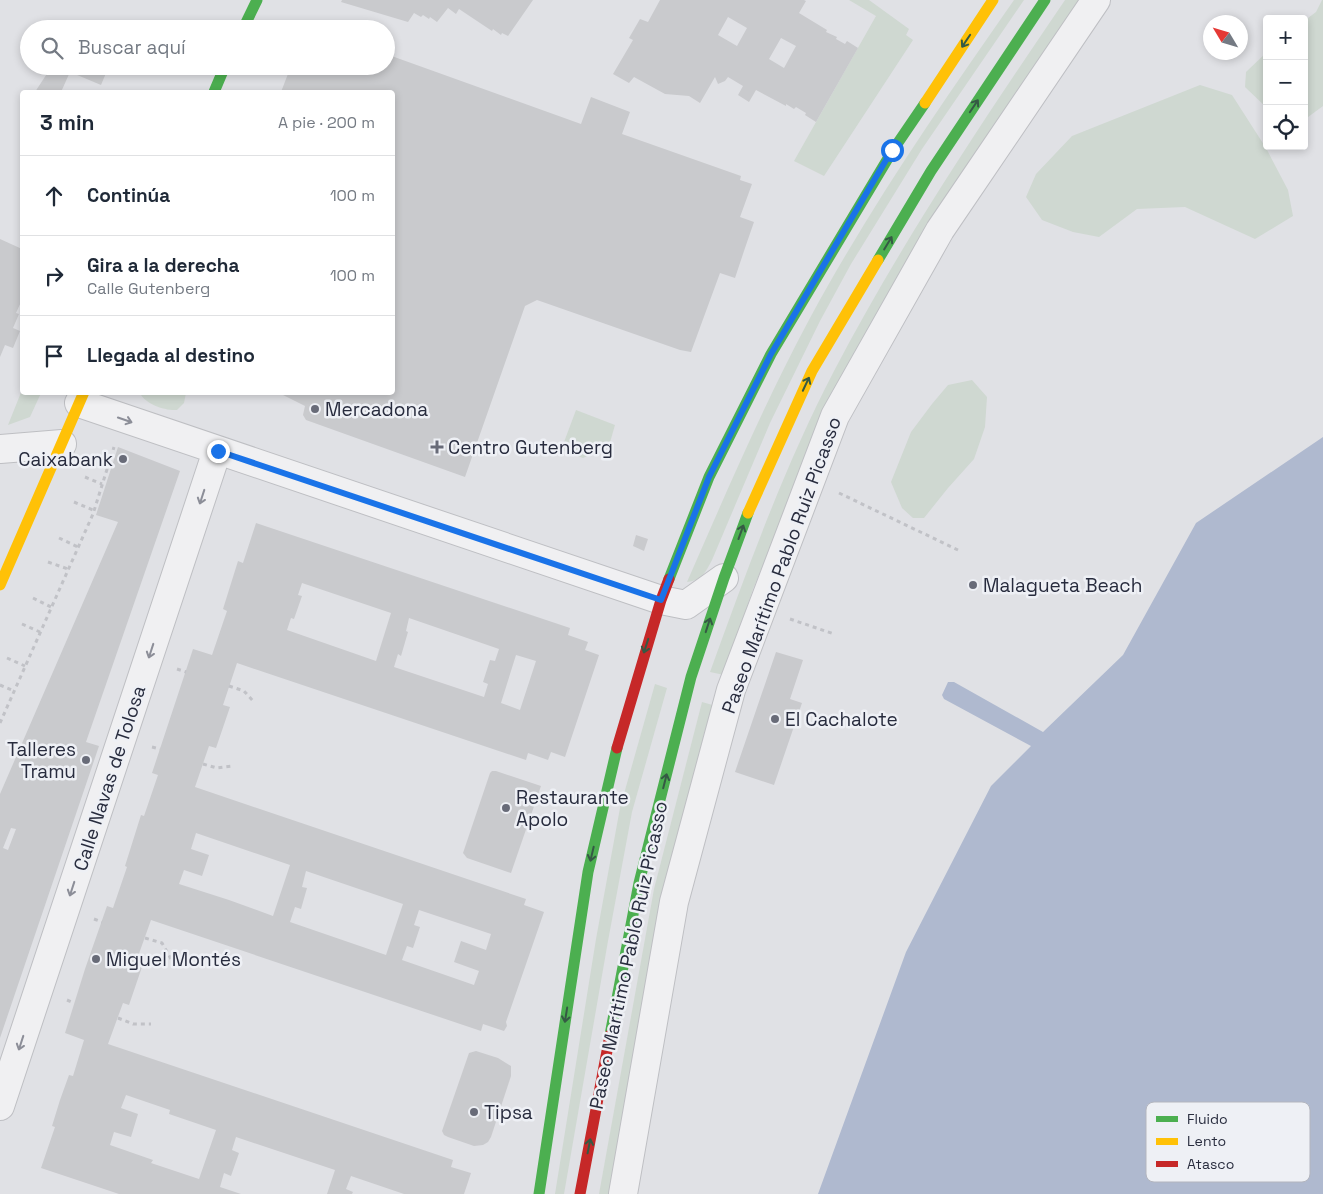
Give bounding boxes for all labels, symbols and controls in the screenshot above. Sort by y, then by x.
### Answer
north arrow [1203,15,1248,60]
map controls [1263,15,1308,150]
button: + [1263,15,1308,60]
search box [20,20,395,75]
one-way arrow [961,33,971,47]
icon: search [38,34,66,62]
text: Buscar aquí [78,35,186,60]
button: − [1263,60,1308,105]
one-way arrow [969,99,979,113]
button: locate [1263,105,1308,150]
text: 3 min [40,109,95,136]
text: A pie · 200 m [278,112,375,133]
route start [881,139,904,162]
icon: ahead [40,182,68,210]
text: Continúa [87,183,170,208]
text: 100 m [330,185,375,206]
one-way arrow [883,237,893,251]
text: Gira a la derecha [87,253,239,278]
icon: right [40,262,68,290]
text: 100 m [330,265,375,286]
text: Calle Gutenberg [87,278,210,299]
icon: arrive [40,342,68,370]
text: Llegada al destino [87,343,255,368]
one-way arrow [801,377,811,392]
place label: Mercadona [325,397,428,422]
marker: Mercadona [309,403,321,415]
street label: Paseo Marítimo Pablo Ruiz Picasso [716,413,847,717]
one-way arrow [117,415,133,425]
place label: Centro Gutenberg [448,435,613,460]
route end [207,440,230,463]
marker: Centro Gutenberg [430,440,444,454]
place label: Caixabank [18,447,113,472]
marker: Caixabank [117,453,129,465]
one-way arrow [197,489,206,504]
one-way arrow [737,525,746,541]
place label: Malagueta Beach [983,573,1142,598]
marker: Malagueta Beach [967,579,979,591]
one-way arrow [704,618,713,633]
one-way arrow [641,638,651,654]
one-way arrow [146,643,155,659]
street label: Calle Navas de Tolosa [68,682,151,874]
place label: El Cachalote [785,707,898,732]
marker: El Cachalote [769,713,781,725]
place label: Talleres Tramu [7,737,76,784]
marker: Talleres Tramu [80,754,92,766]
one-way arrow [661,774,670,790]
place label: Restaurante Apolo [516,785,629,832]
street label: Paseo Marítimo Pablo Ruiz Picasso [584,799,673,1111]
marker: Restaurante Apolo [500,802,512,814]
one-way arrow [587,846,596,862]
one-way arrow [67,880,76,896]
place label: Miguel Montés [106,947,241,972]
marker: Miguel Montés [90,953,102,965]
one-way arrow [561,1007,571,1023]
one-way arrow [16,1034,25,1050]
place label: Tipsa [484,1100,533,1125]
legend [1146,1102,1310,1182]
marker: Tipsa [468,1106,480,1118]
text: Fluido [1187,1110,1228,1128]
text: Lento [1187,1132,1226,1150]
one-way arrow [585,1139,595,1155]
text: Atasco [1187,1155,1234,1173]

